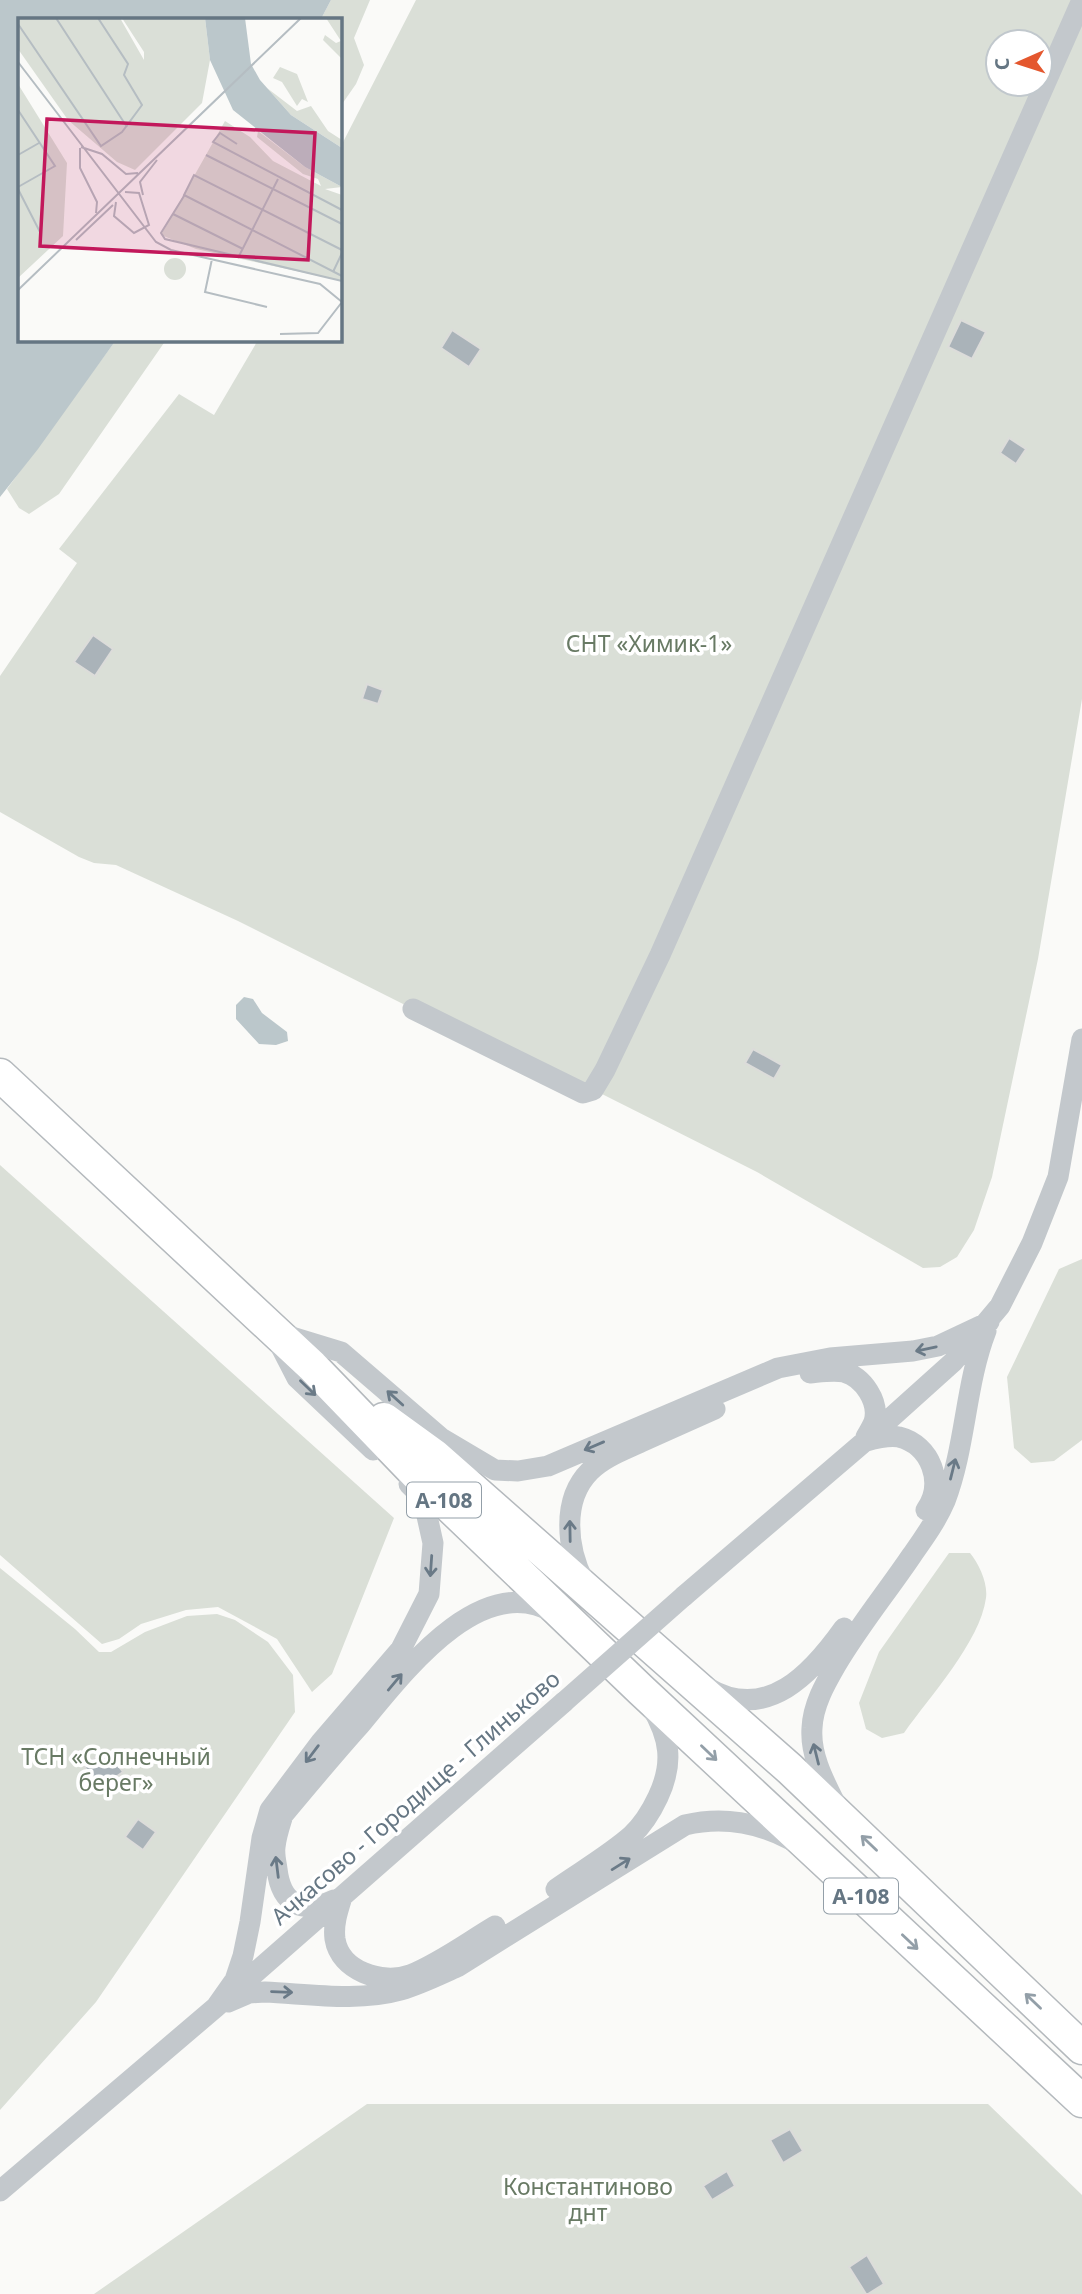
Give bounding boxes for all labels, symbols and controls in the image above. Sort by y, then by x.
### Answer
inset map [18,18,341,341]
north arrow [984,28,1054,98]
text: С [989,57,1015,71]
park label: СНТ «Химик-1» [566,627,732,659]
one-way arrow [915,1342,938,1356]
one-way arrow [300,1380,317,1397]
one-way arrow [386,1390,404,1406]
one-way arrow [584,1440,605,1453]
one-way arrow [947,1458,960,1481]
road number: А-108 [407,1482,481,1518]
one-way arrow [564,1520,577,1543]
one-way arrow [425,1554,438,1577]
street label: Ачкасово - Городище - Глиньково [264,1663,566,1931]
one-way arrow [387,1674,403,1692]
park label: ТСН «Солнечный берег» [21,1740,211,1798]
one-way arrow [305,1744,320,1763]
one-way arrow [809,1744,822,1766]
one-way arrow [700,1745,717,1762]
one-way arrow [861,1834,878,1851]
one-way arrow [270,1856,283,1879]
one-way arrow [611,1856,631,1870]
road number: А-108 [824,1878,898,1913]
one-way arrow [901,1934,918,1951]
one-way arrow [270,1986,293,1999]
one-way arrow [1025,1992,1042,2009]
park label: Константиново днт [503,2170,673,2228]

